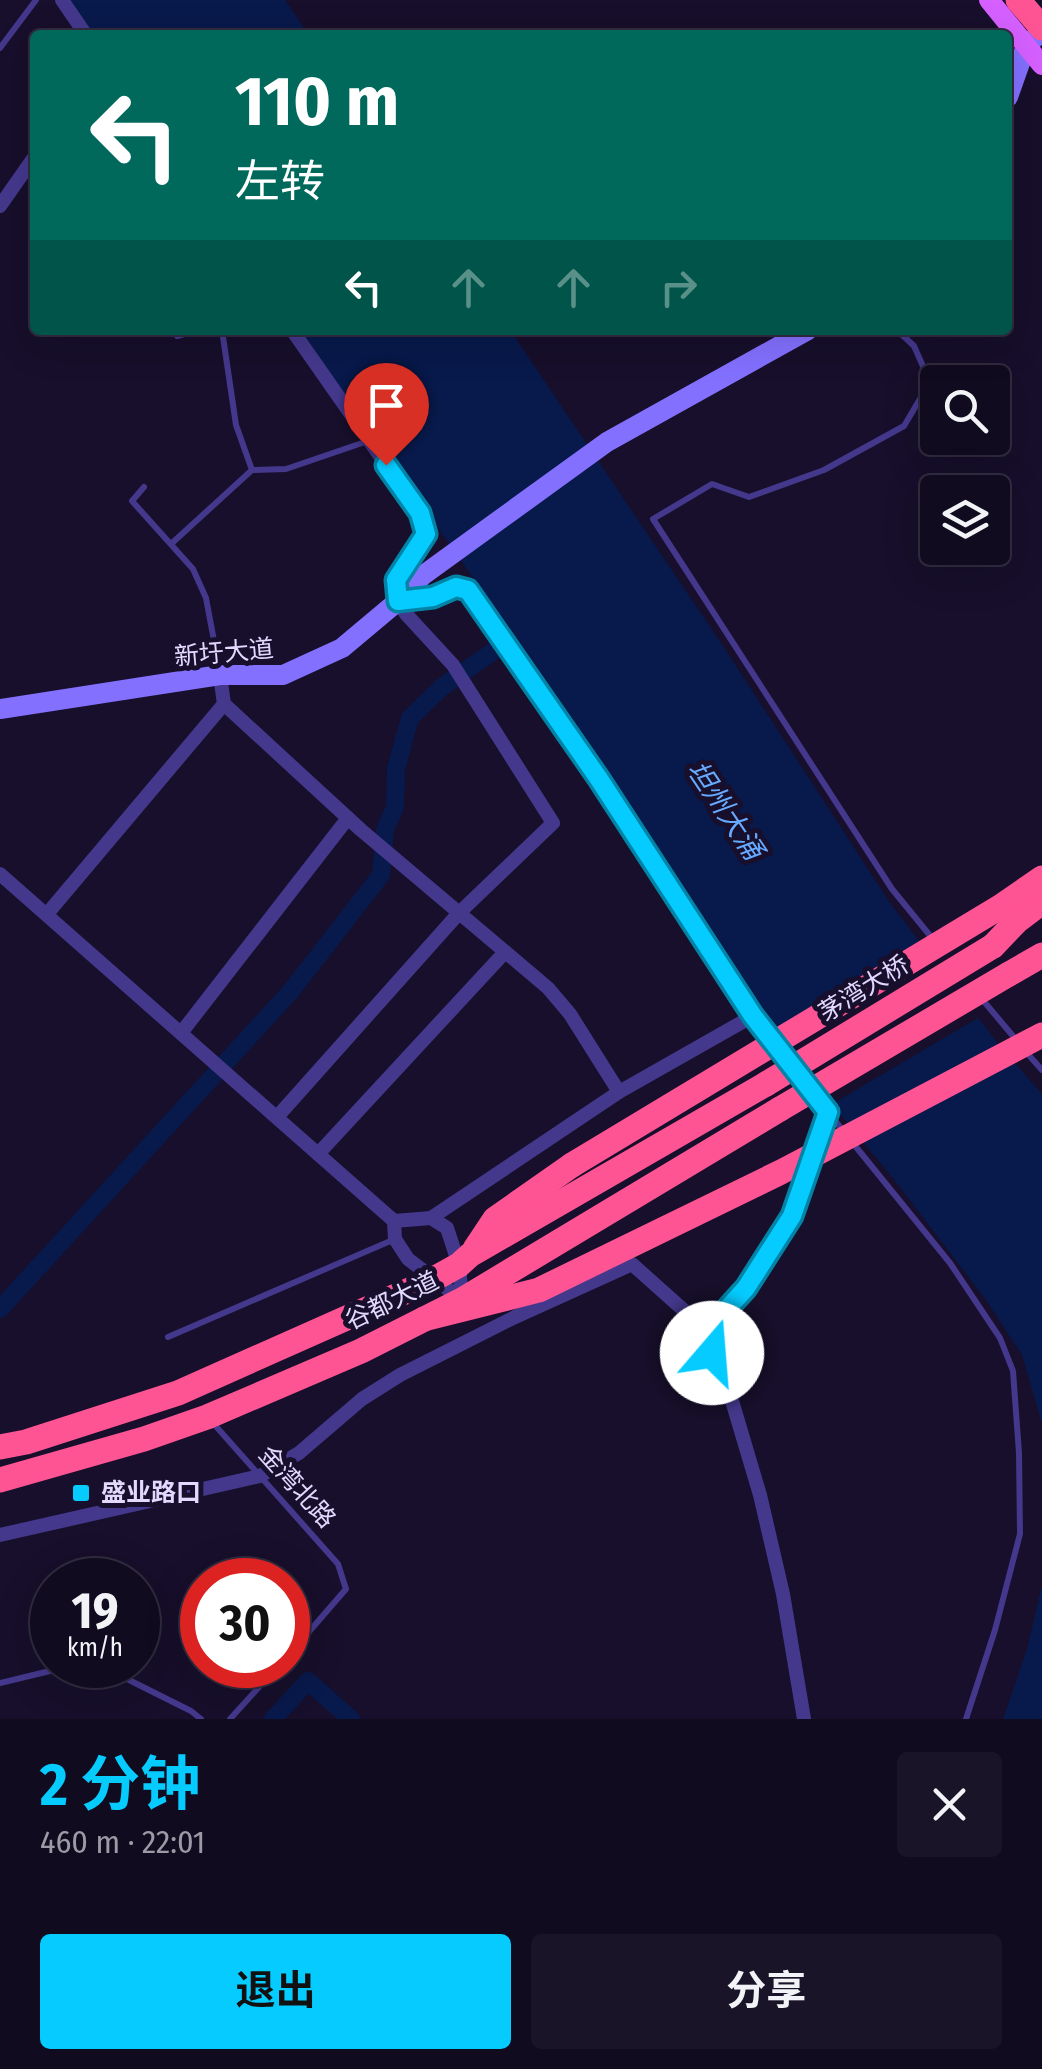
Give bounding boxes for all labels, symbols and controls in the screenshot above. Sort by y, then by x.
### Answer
text: 110 m [235,60,399,144]
icon: left [70,70,200,200]
text: 左转 [235,155,325,209]
icon: left [336,260,391,315]
icon: ahead [441,260,496,315]
icon: ahead [546,260,601,315]
icon: right [651,260,706,315]
pin [344,363,429,466]
map controls [920,365,1010,565]
button: search [920,365,1010,455]
icon: arrive [359,378,414,433]
button: layers [920,475,1010,565]
street label: 新圩大道 [173,634,275,672]
water label: 坦州大涌 [680,754,772,868]
street label: 茅湾大桥 [814,950,914,1028]
street label: 谷都大道 [340,1266,444,1336]
position arrow [660,1301,764,1405]
street label: 金湾北路 [252,1440,342,1534]
place label: 盛业路口 [101,1478,201,1508]
marker: 盛业路口 [70,1482,92,1504]
speed limit sign: 30 [180,1558,310,1688]
text: 19 [71,1581,118,1641]
text: km/h [67,1633,123,1663]
text: 2 分钟 [40,1749,200,1821]
button: close [897,1752,1002,1857]
text: 460 m · 22:01 [40,1823,205,1861]
button: 退出 [40,1934,511,2049]
button: 分享 [531,1934,1002,2049]

